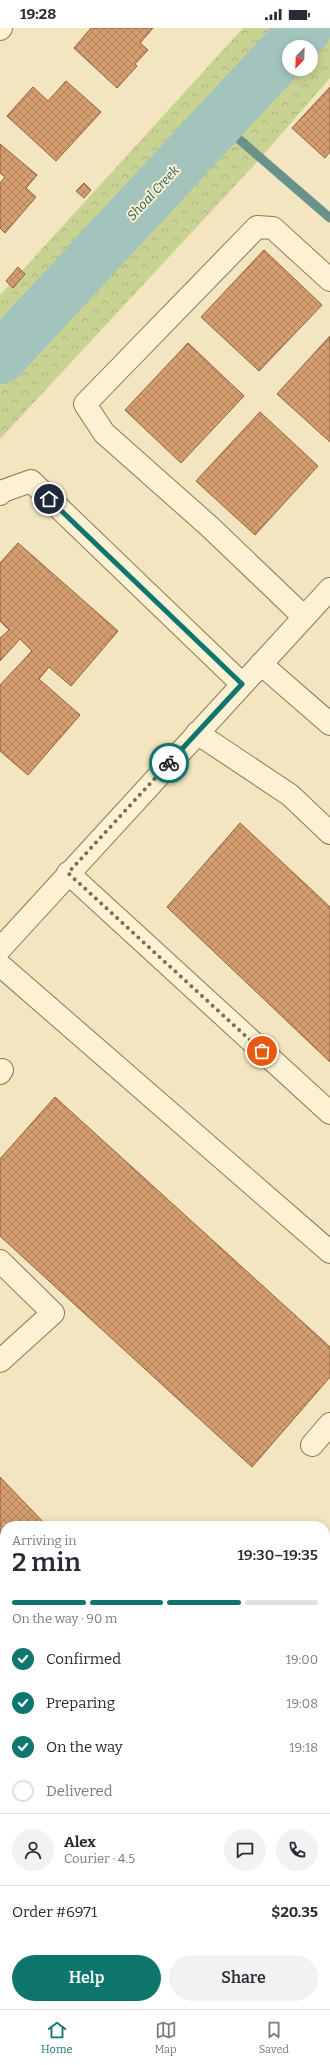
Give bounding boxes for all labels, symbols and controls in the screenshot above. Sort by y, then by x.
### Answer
text: 19:28 [20,5,56,23]
north arrow [282,40,318,76]
map controls [282,40,318,76]
water label: Shoal Creek [124,162,183,223]
pin [32,482,66,516]
icon: home [38,488,60,510]
courier [149,743,189,783]
icon: bike [158,752,180,774]
pin [245,1034,279,1068]
icon: bag [251,1040,273,1062]
text: Arriving in [12,1533,77,1548]
text: 19:30–19:35 [237,1546,318,1564]
text: 2 min [12,1547,81,1578]
text: On the way · 90 m [12,1611,117,1626]
icon: check [12,1648,34,1670]
text: Confirmed [46,1650,121,1668]
text: 19:00 [286,1652,318,1667]
icon: check [12,1692,34,1714]
text: Preparing [46,1694,115,1712]
text: 19:08 [286,1696,318,1711]
icon: check [12,1736,34,1758]
text: On the way [46,1738,123,1756]
text: 19:18 [289,1740,318,1755]
text: Delivered [46,1782,113,1800]
button: person [12,1829,54,1871]
button: chat [224,1829,266,1871]
button: phone [276,1829,318,1871]
text: Alex [64,1833,96,1851]
text: Courier · 4.5 [64,1851,135,1866]
text: Order #6971 [12,1903,97,1921]
text: $20.35 [271,1903,318,1921]
button: Help [12,1955,161,2001]
button: Share [169,1955,318,2001]
tab: Home [41,2019,72,2056]
tab: Map [154,2019,177,2056]
tab: Saved [259,2019,289,2056]

